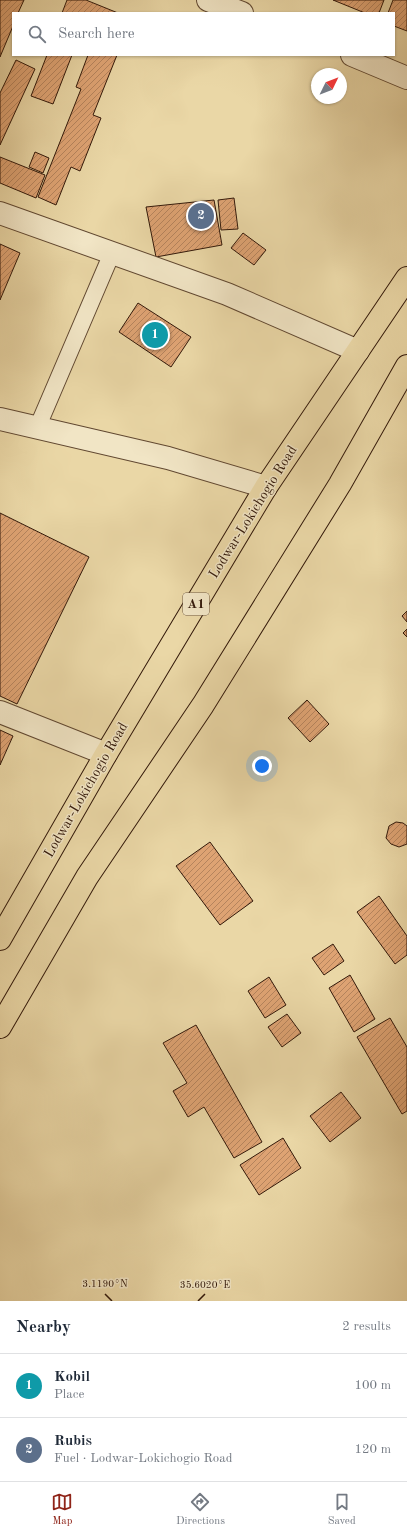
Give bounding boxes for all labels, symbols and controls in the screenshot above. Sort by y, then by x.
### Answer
search box [12,12,395,56]
icon: search [26,23,48,45]
text: Search here [58,27,135,42]
north arrow [311,68,347,104]
pin: 2 [188,201,214,231]
pin: 1 [142,320,168,350]
street label: Lodwar-Lokichogio Road [206,443,300,581]
road number: A1 [183,593,209,615]
street label: Lodwar-Lokichogio Road [42,720,130,860]
your location [252,756,272,776]
text: 3.1190°N [82,1279,128,1289]
text: 35.6020°E [180,1280,230,1290]
text: Nearby [16,1319,71,1336]
text: 2 results [342,1320,391,1333]
text: Kobil [54,1370,90,1385]
text: 1 [25,1379,33,1392]
text: 100 m [354,1379,391,1392]
text: Place [54,1388,84,1401]
text: Rubis [54,1434,92,1449]
text: 2 [25,1443,33,1456]
text: 120 m [354,1443,391,1456]
text: Fuel · Lodwar-Lokichogio Road [54,1452,233,1465]
tab: Map [51,1491,73,1529]
tab: Directions [176,1491,225,1529]
tab: Saved [328,1491,356,1529]

